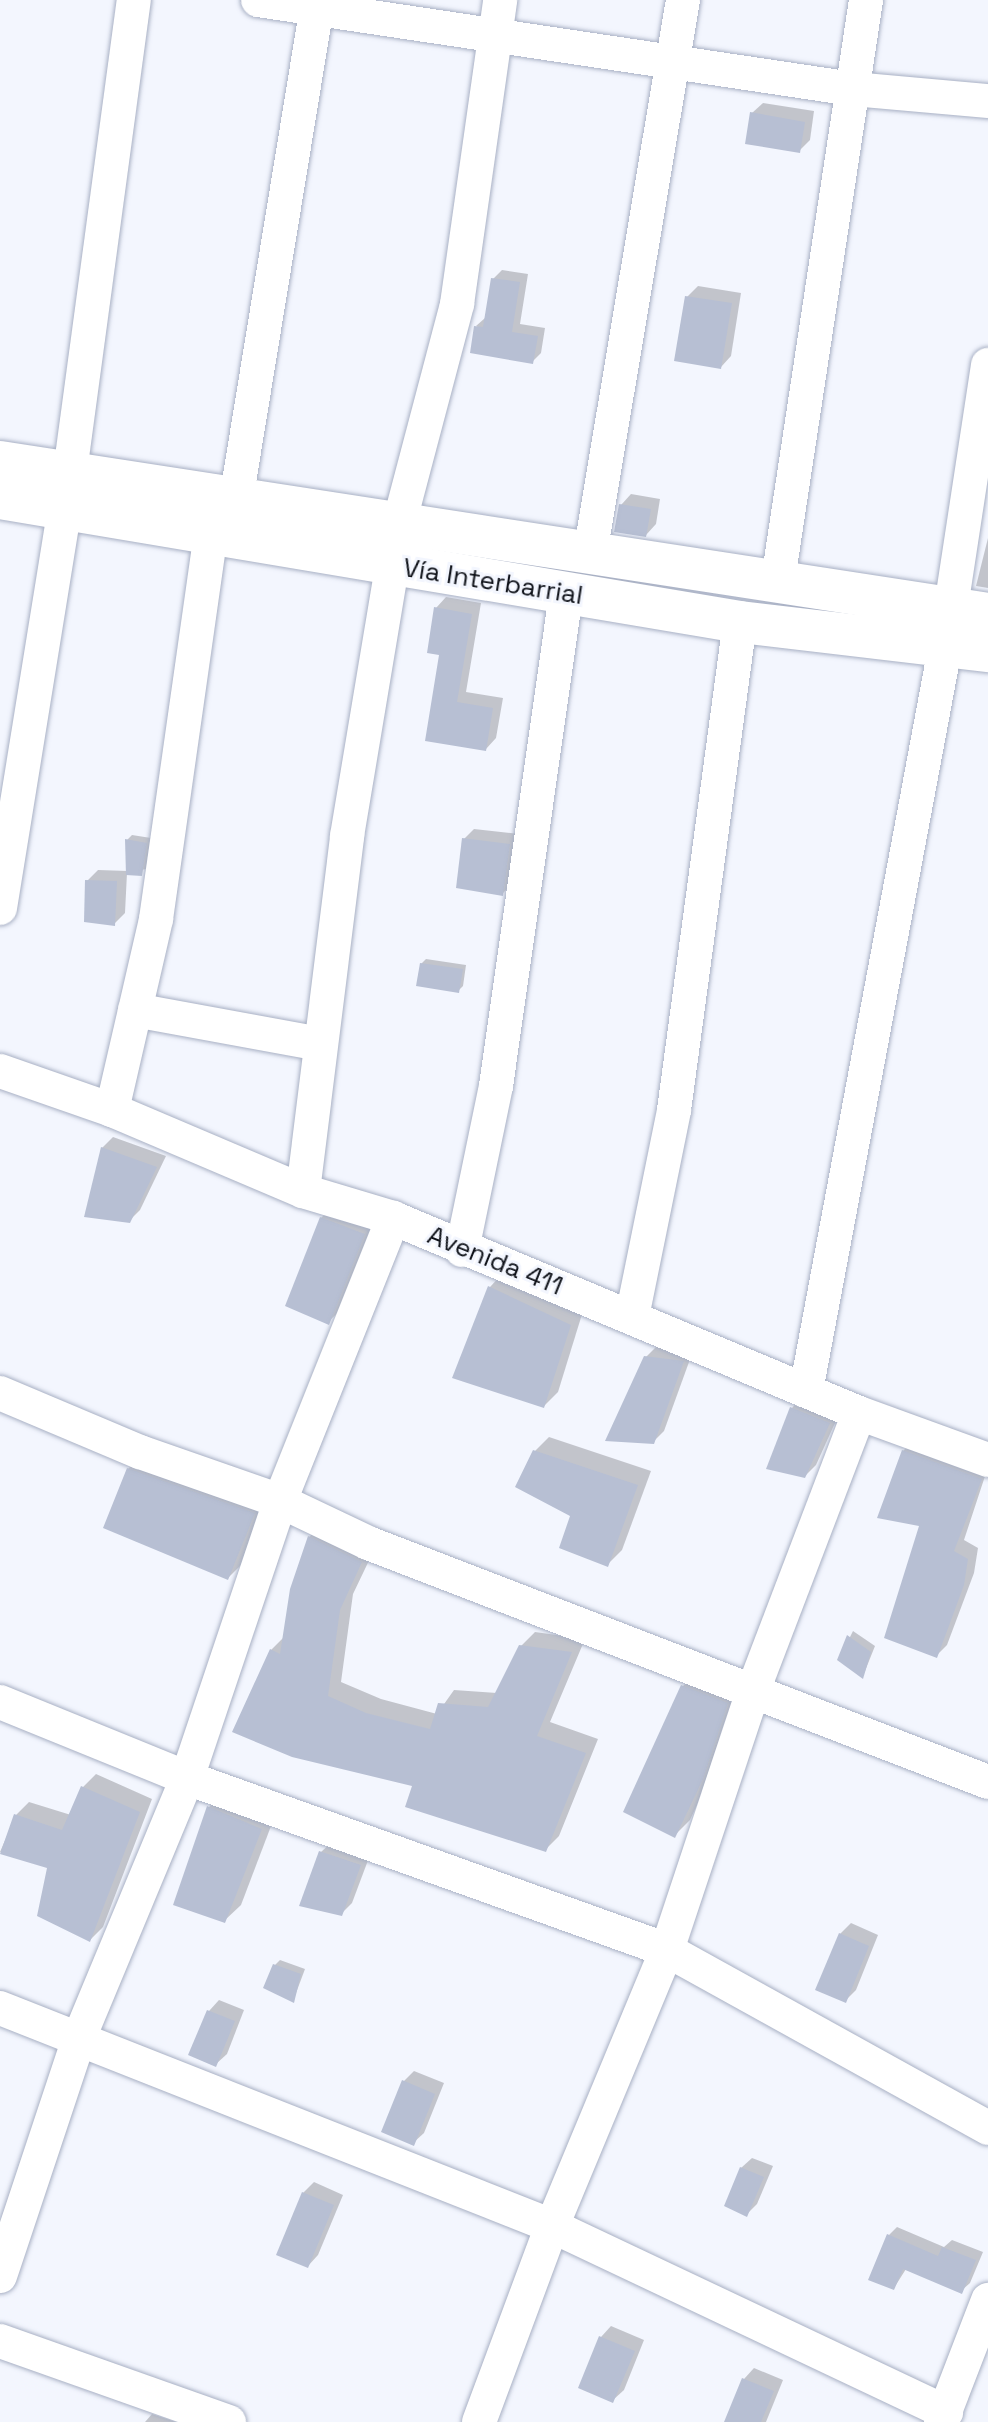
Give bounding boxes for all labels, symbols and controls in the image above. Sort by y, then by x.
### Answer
street label: Vía Interbarrial [401,552,585,612]
street label: Avenida 411 [423,1220,567,1302]

